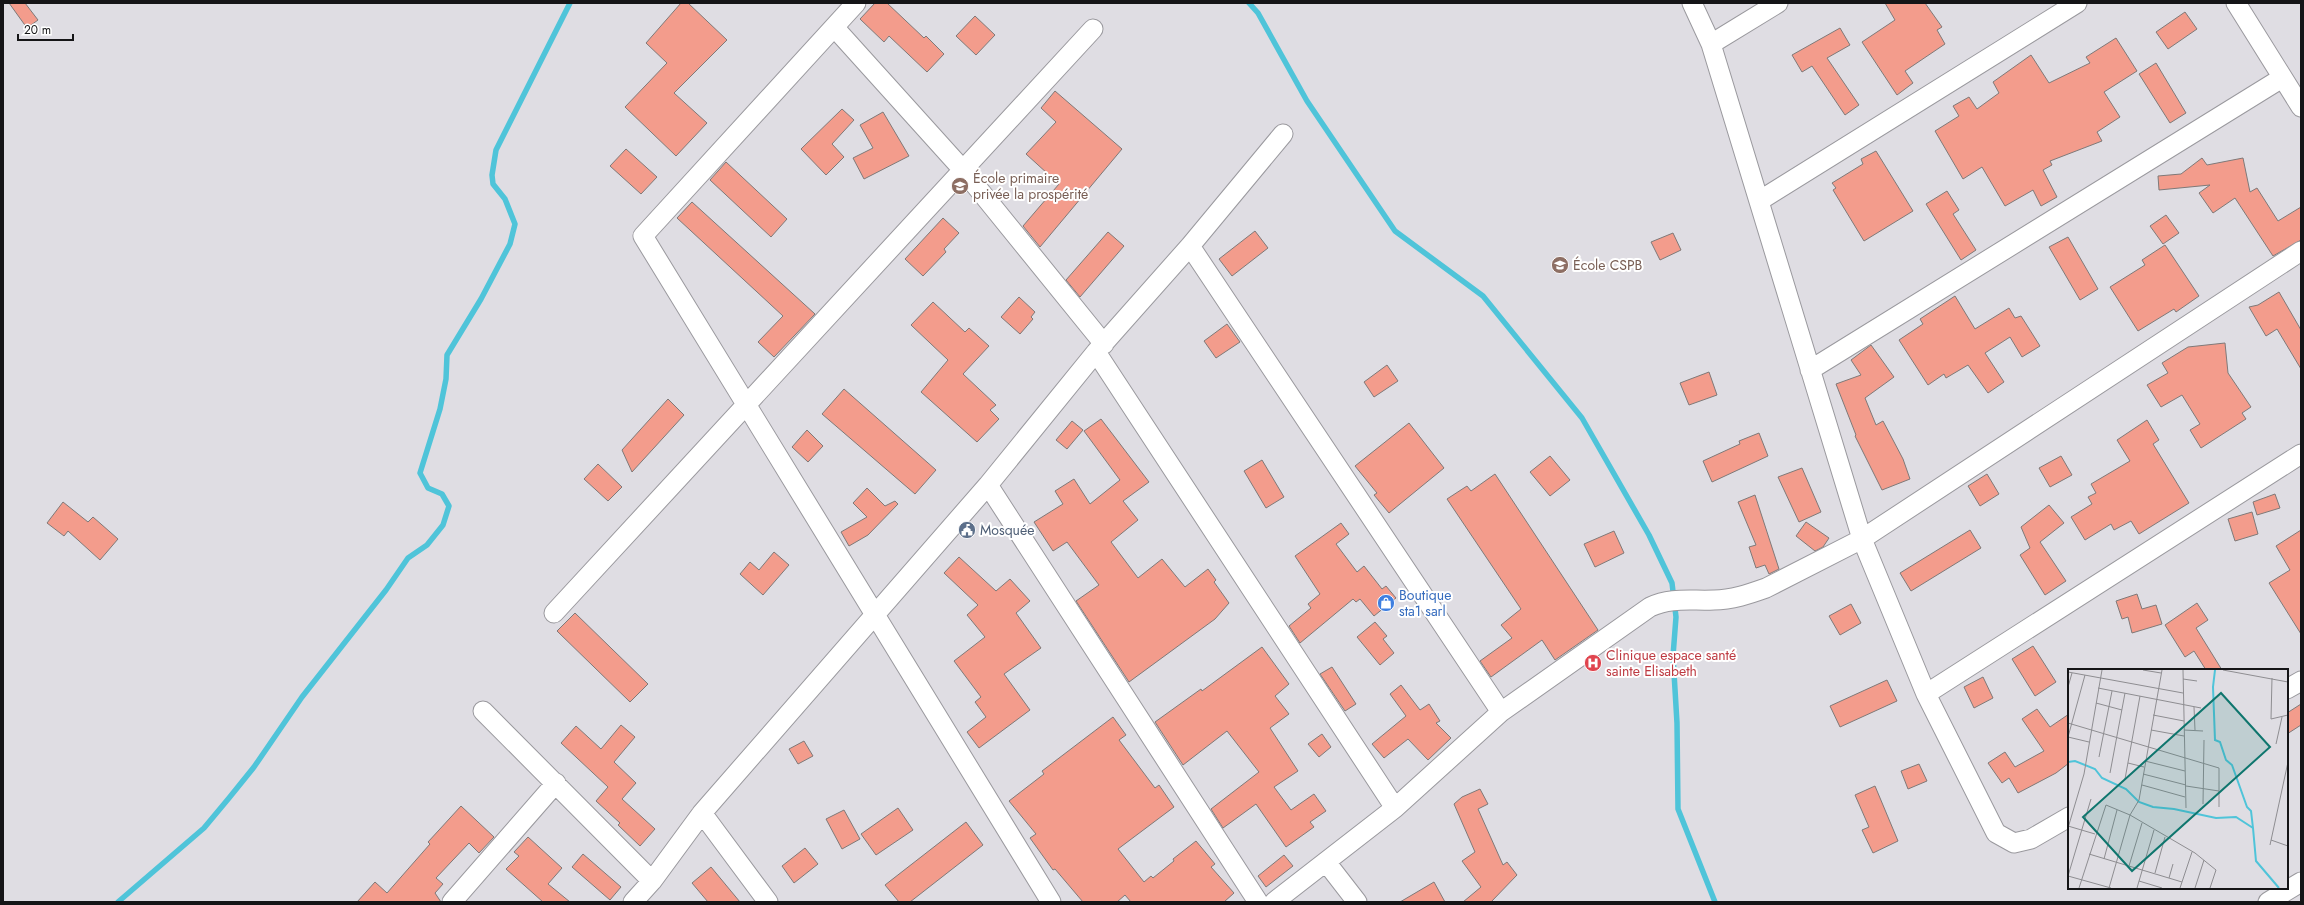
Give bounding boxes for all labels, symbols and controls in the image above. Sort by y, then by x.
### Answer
scale bar [18,16,73,42]
text: 20 m [24,21,51,39]
place label: École primaire privée la prospérité [973,168,1088,204]
school or university icon: École primaire privée la prospérité [950,176,970,196]
school or university icon: École CSPB [1550,255,1570,275]
place label: École CSPB [1573,255,1643,275]
public building icon: Mosquée [957,520,977,540]
place label: Mosquée [980,520,1034,540]
place label: Boutique sta1 sarl [1399,585,1451,621]
shop icon: Boutique sta1 sarl [1376,593,1396,613]
place label: Clinique espace santé sainte Elisabeth [1606,645,1736,681]
hospital icon: Clinique espace santé sainte Elisabeth [1583,653,1603,673]
inset map [2068,669,2288,889]

